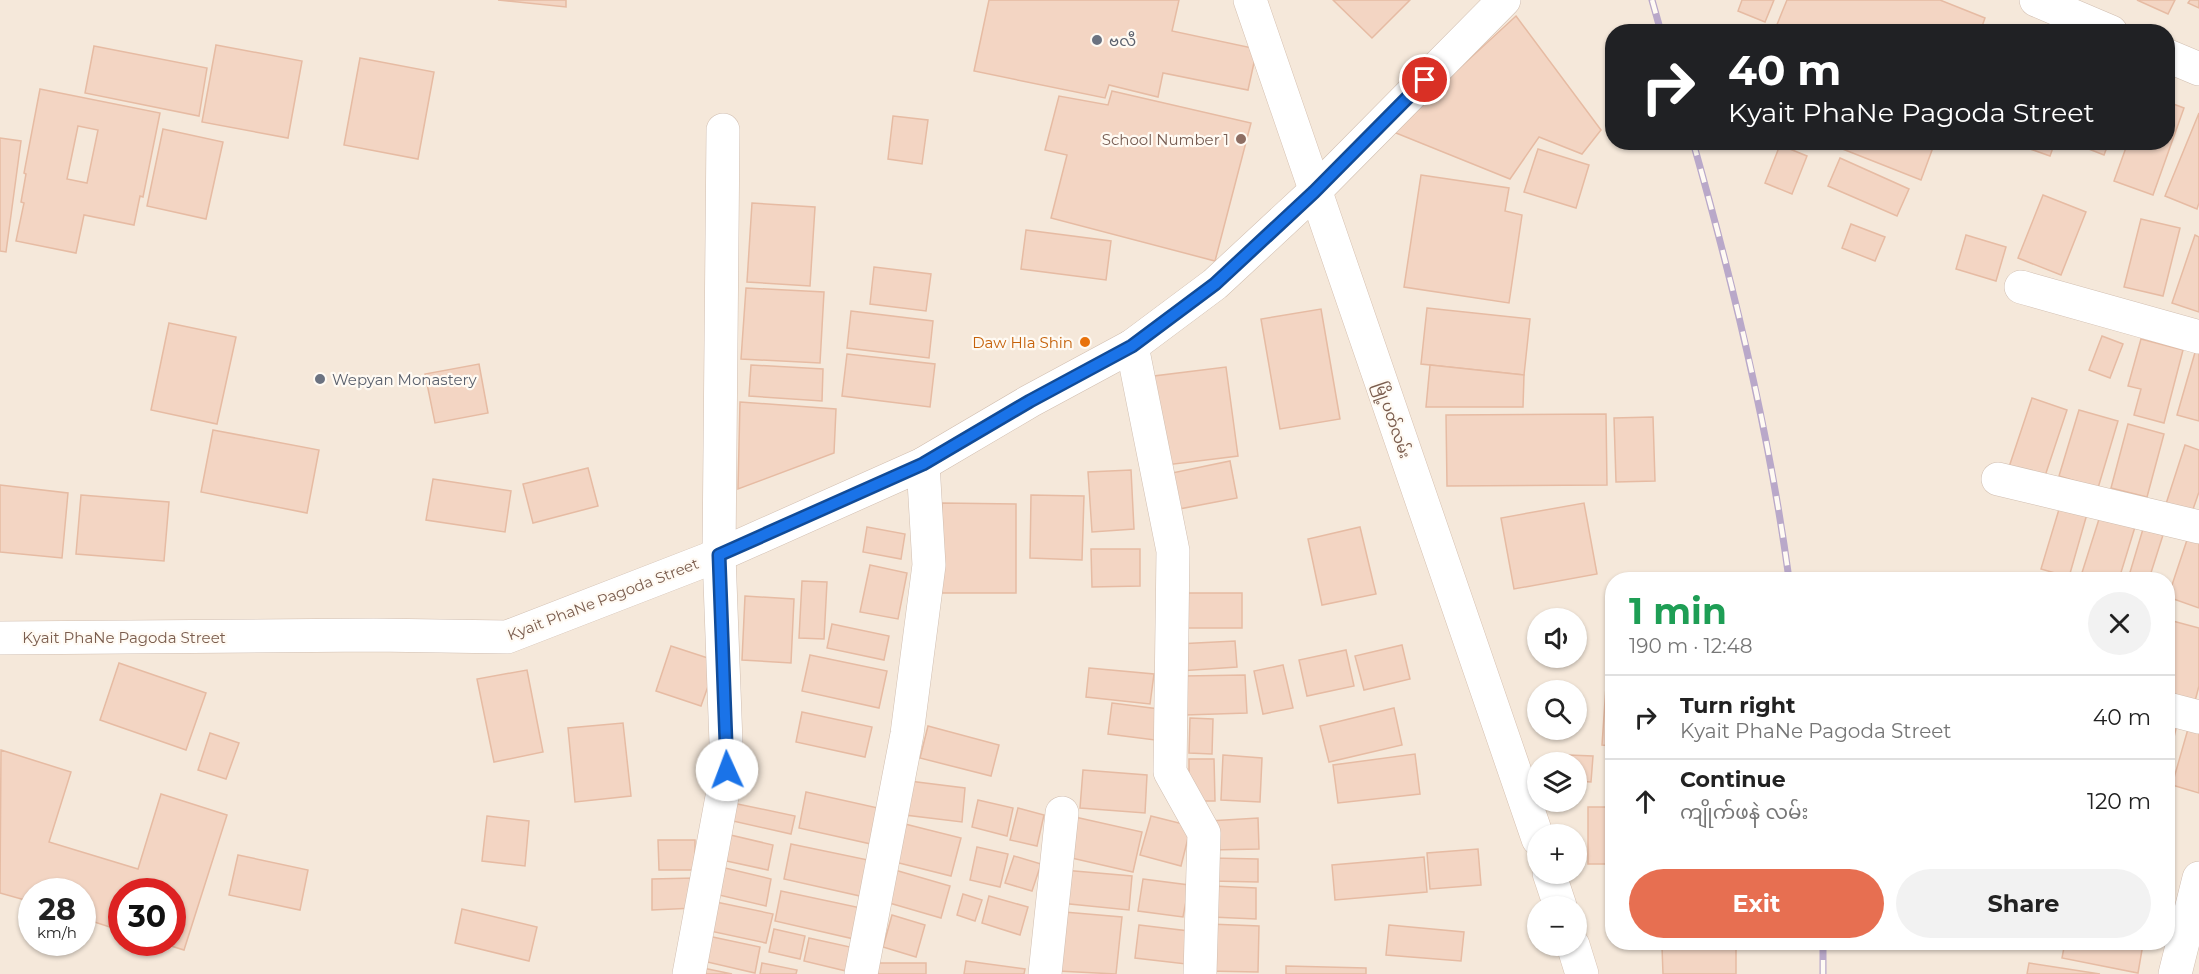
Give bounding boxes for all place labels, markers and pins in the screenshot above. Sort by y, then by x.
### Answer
place label: ဗလီ [1109,31,1136,50]
marker: ဗလီ [1090,33,1104,47]
pin [1399,54,1450,105]
place label: School Number 1 [1102,130,1229,149]
marker: School Number 1 [1234,132,1248,146]
place label: Daw Hla Shin [972,333,1073,352]
marker: Daw Hla Shin [1078,335,1092,349]
place label: Wepyan Monastery [332,370,477,389]
marker: Wepyan Monastery [313,372,327,386]

